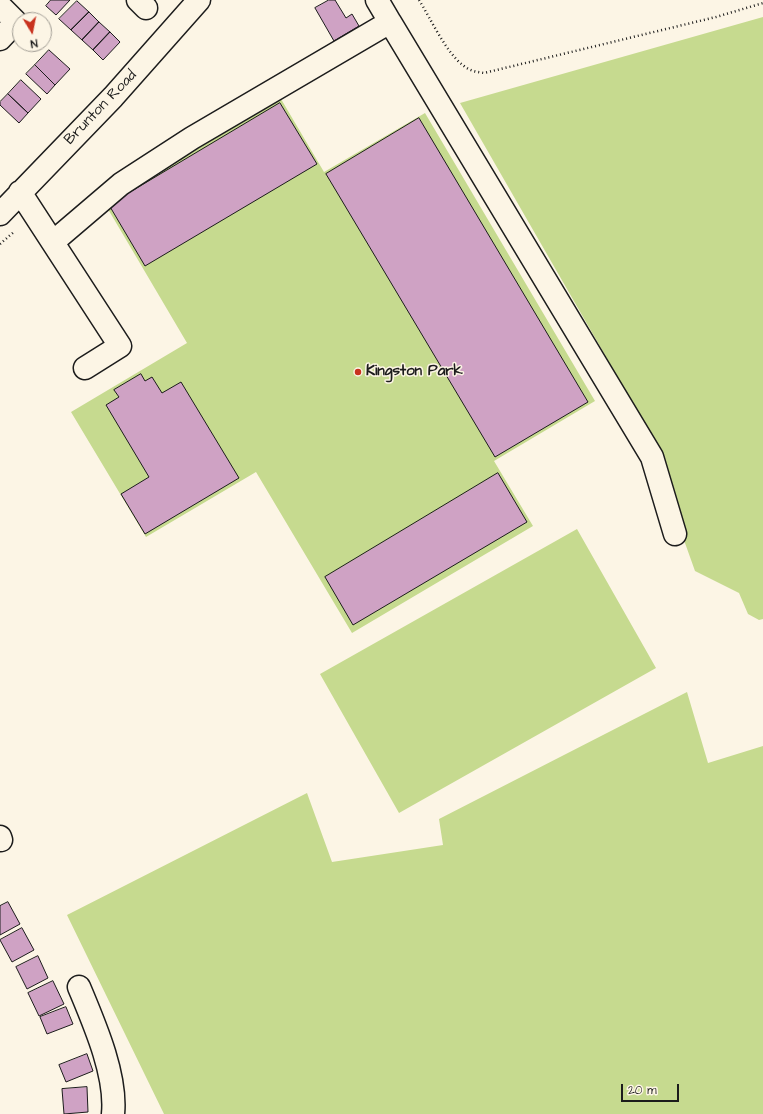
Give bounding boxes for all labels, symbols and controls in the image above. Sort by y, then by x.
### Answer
north arrow [12,12,52,52]
text: N [29,35,39,51]
street label: Brunton Road [61,67,141,149]
place label: Kingston Park [366,363,463,381]
marker: Kingston Park [353,367,363,377]
scale bar [623,1076,681,1102]
text: 20 m [628,1082,657,1099]

